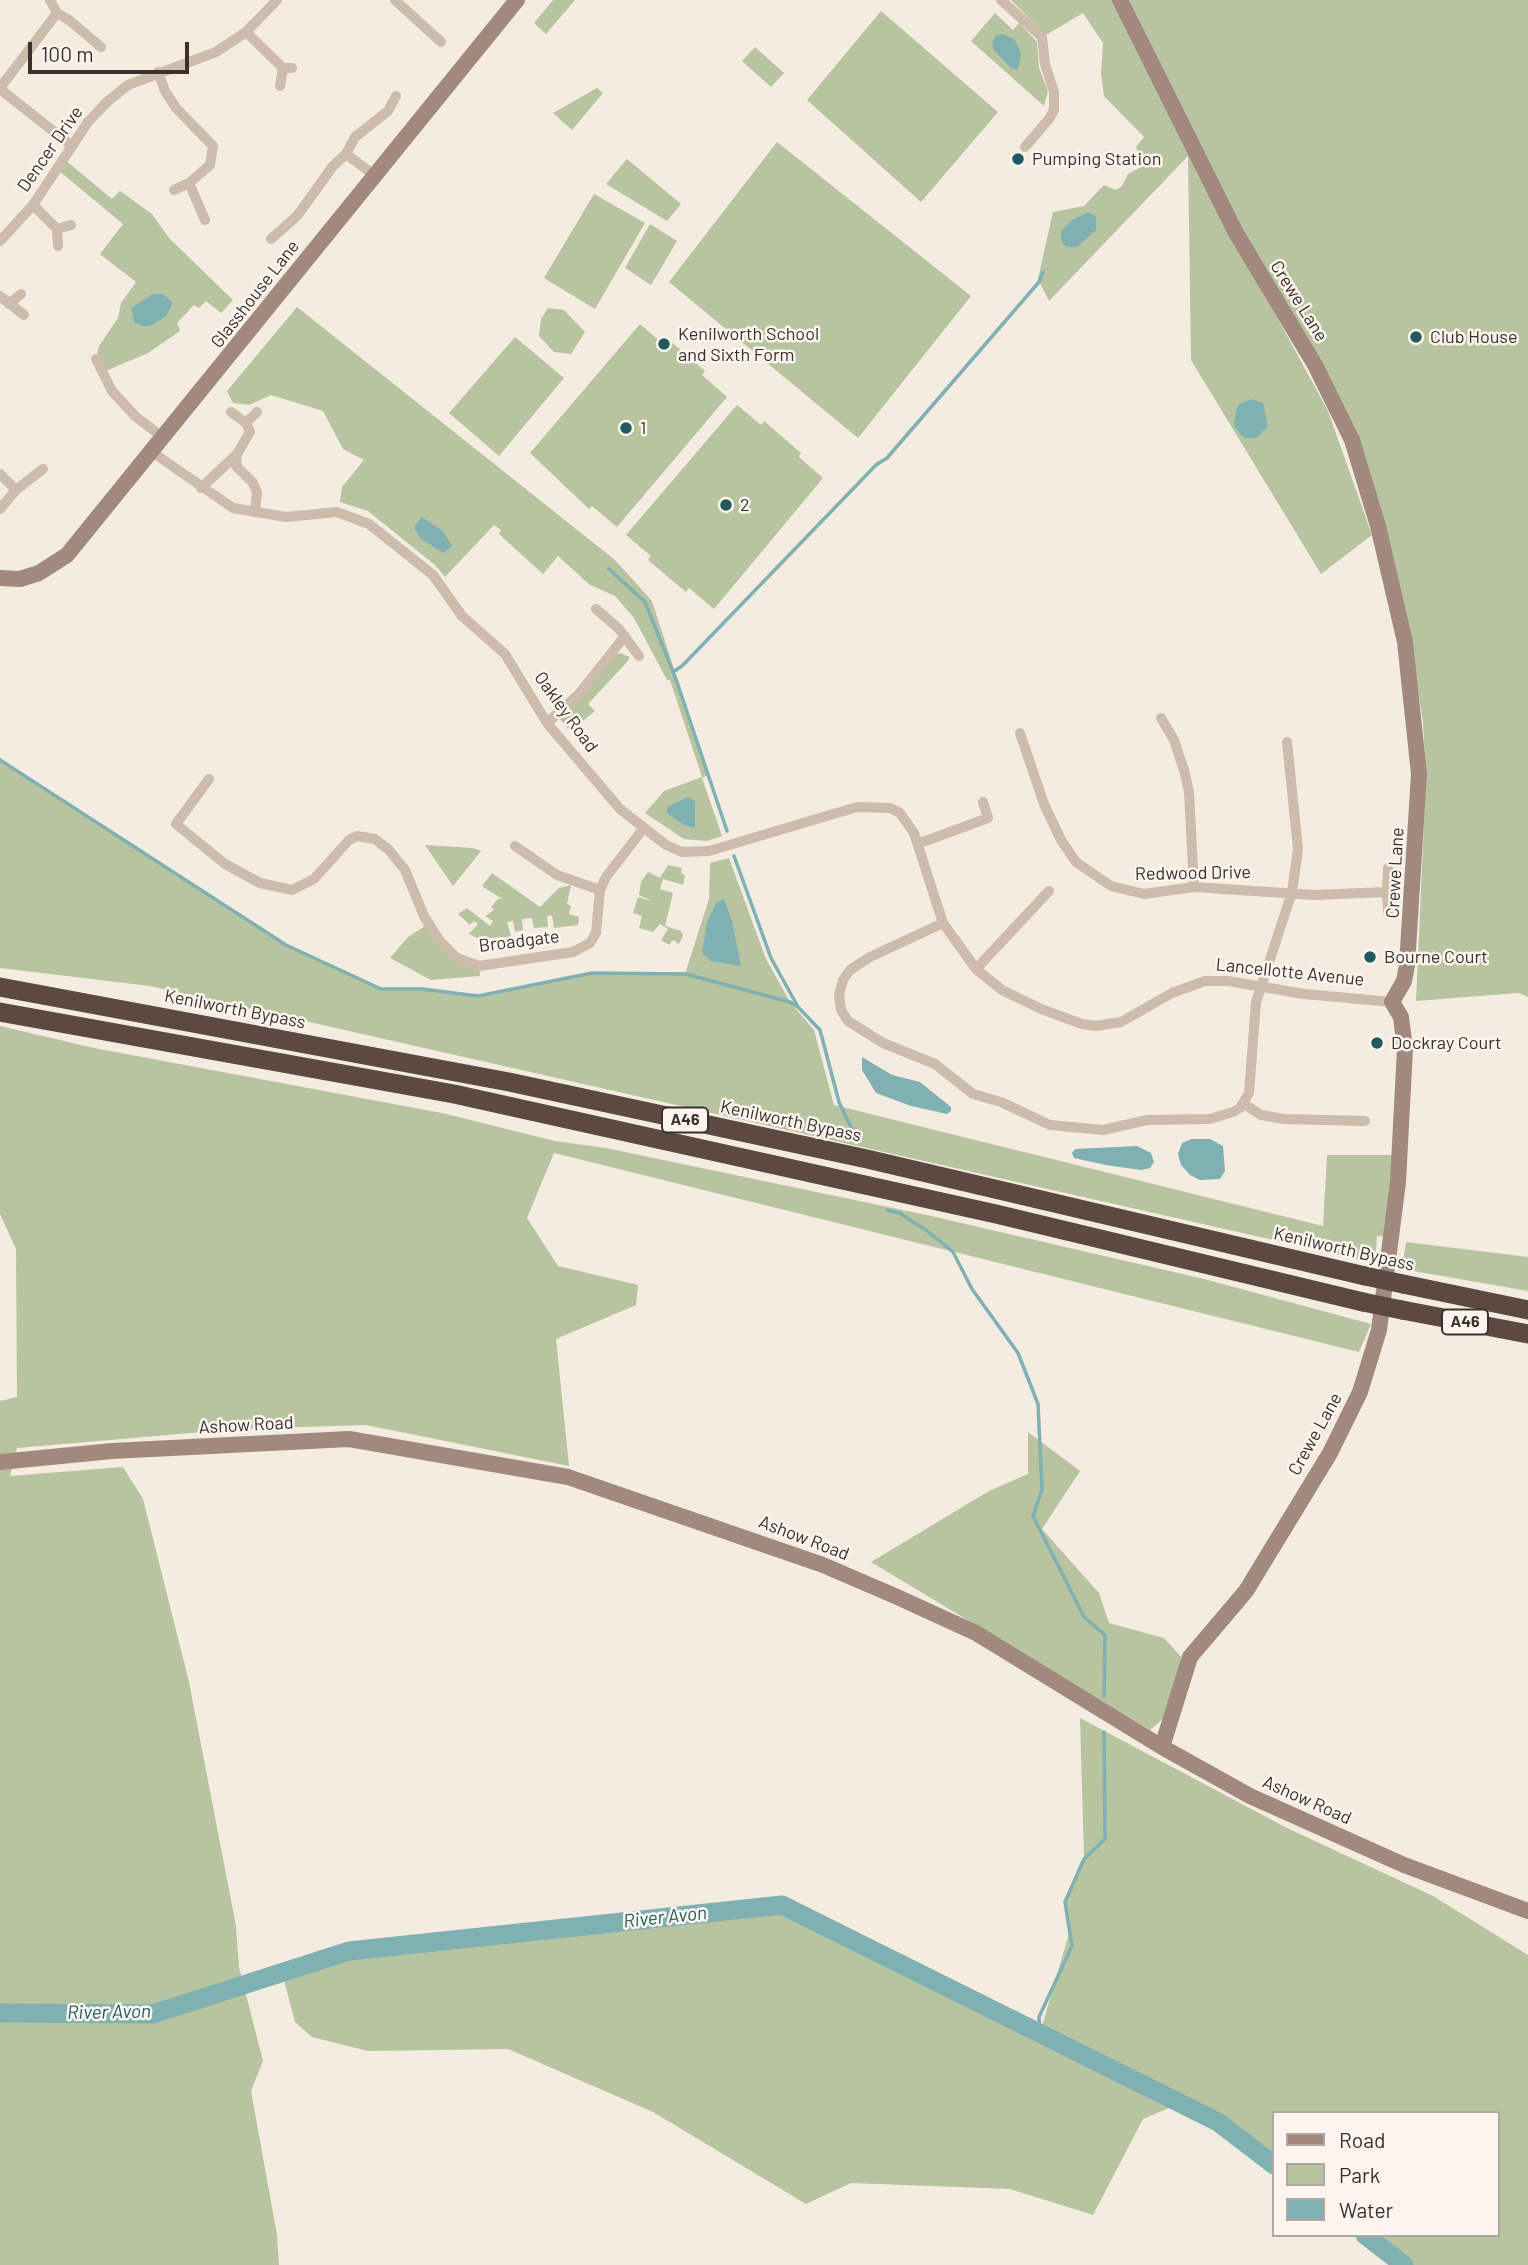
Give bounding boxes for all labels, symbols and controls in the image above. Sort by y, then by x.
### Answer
scale bar [32,28,192,72]
text: 100 m [41,41,94,66]
street label: Dencer Drive [13,102,87,196]
place label: Pumping Station [1032,148,1161,170]
marker: Pumping Station [1010,151,1026,167]
street label: Glasshouse Lane [206,236,304,352]
street label: Crewe Lane [1266,257,1332,345]
place label: Kenilworth School and Sixth Form [678,323,819,366]
place label: Club House [1430,326,1518,348]
marker: Club House [1408,329,1424,345]
marker: Kenilworth School and Sixth Form [656,336,672,352]
place label: 1 [640,417,646,439]
marker: 1 [618,420,634,436]
place label: 2 [740,494,750,516]
marker: 2 [718,497,734,513]
street label: Oakley Road [529,667,603,757]
street label: Crewe Lane [1382,827,1408,919]
street label: Redwood Drive [1135,861,1251,885]
street label: Broadgate [477,925,561,957]
place label: Bourne Court [1384,946,1488,968]
marker: Bourne Court [1362,949,1378,965]
street label: Lancellotte Avenue [1215,953,1365,991]
street label: Kenilworth Bypass [162,985,308,1033]
place label: Dockray Court [1391,1032,1502,1054]
marker: Dockray Court [1369,1035,1385,1051]
street label: Kenilworth Bypass [719,1096,863,1146]
road number: A46 [662,1108,708,1132]
street label: Kenilworth Bypass [1272,1222,1416,1276]
road number: A46 [1442,1310,1488,1334]
street label: Crewe Lane [1283,1389,1347,1479]
street label: Ashow Road [198,1412,294,1438]
street label: Ashow Road [756,1511,852,1565]
street label: Ashow Road [1259,1771,1355,1829]
water label: River Avon [622,1901,708,1933]
water label: River Avon [67,2000,151,2024]
legend [1272,2111,1500,2237]
text: Road [1339,2127,1385,2152]
text: Park [1339,2162,1380,2187]
text: Water [1339,2197,1393,2222]

